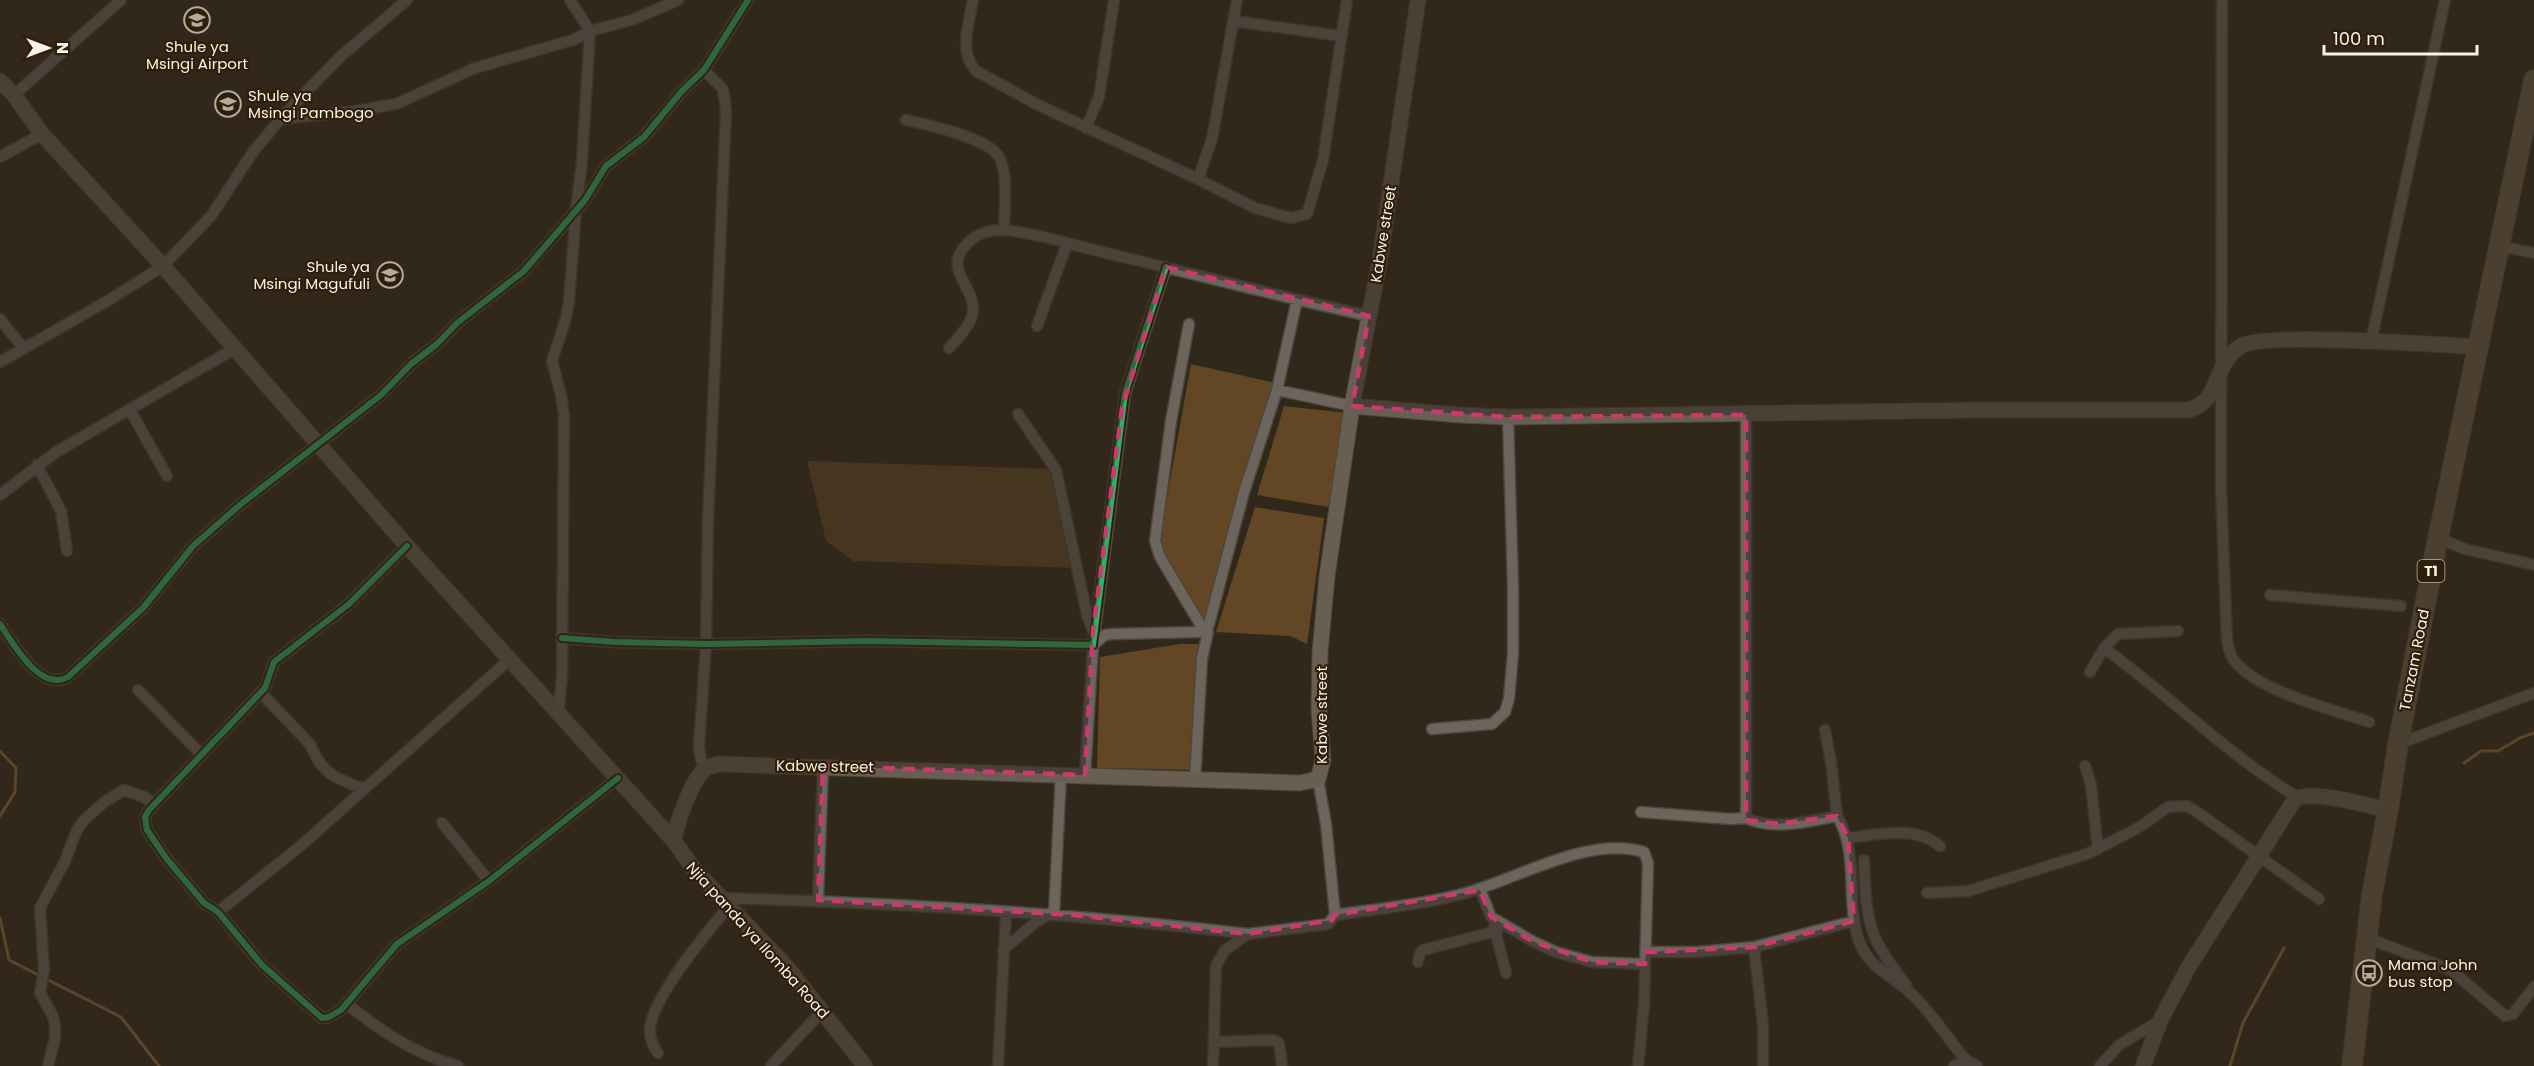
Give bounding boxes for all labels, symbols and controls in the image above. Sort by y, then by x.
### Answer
school or university icon: Shule ya Msingi Airport [182,5,212,35]
north arrow [18,18,78,78]
scale bar [2324,18,2477,56]
text: 100 m [2333,26,2385,51]
place label: Shule ya Msingi Airport [146,36,248,74]
text: N [51,42,74,54]
place label: Shule ya Msingi Pambogo [248,85,374,123]
school or university icon: Shule ya Msingi Pambogo [213,89,243,119]
street label: Kabwe street [1365,184,1401,284]
place label: Shule ya Msingi Magufuli [253,256,370,294]
school or university icon: Shule ya Msingi Magufuli [375,260,405,290]
road number: T1 [2418,560,2444,582]
street label: Tanzam Road [2394,607,2434,713]
street label: Kabwe street [1311,666,1332,764]
street label: Kabwe street [776,755,874,777]
street label: Njia panda ya Ilomba Road [682,857,834,1023]
place label: Mama John bus stop [2388,954,2477,992]
bus stop icon: Mama John bus stop [2354,958,2384,988]

